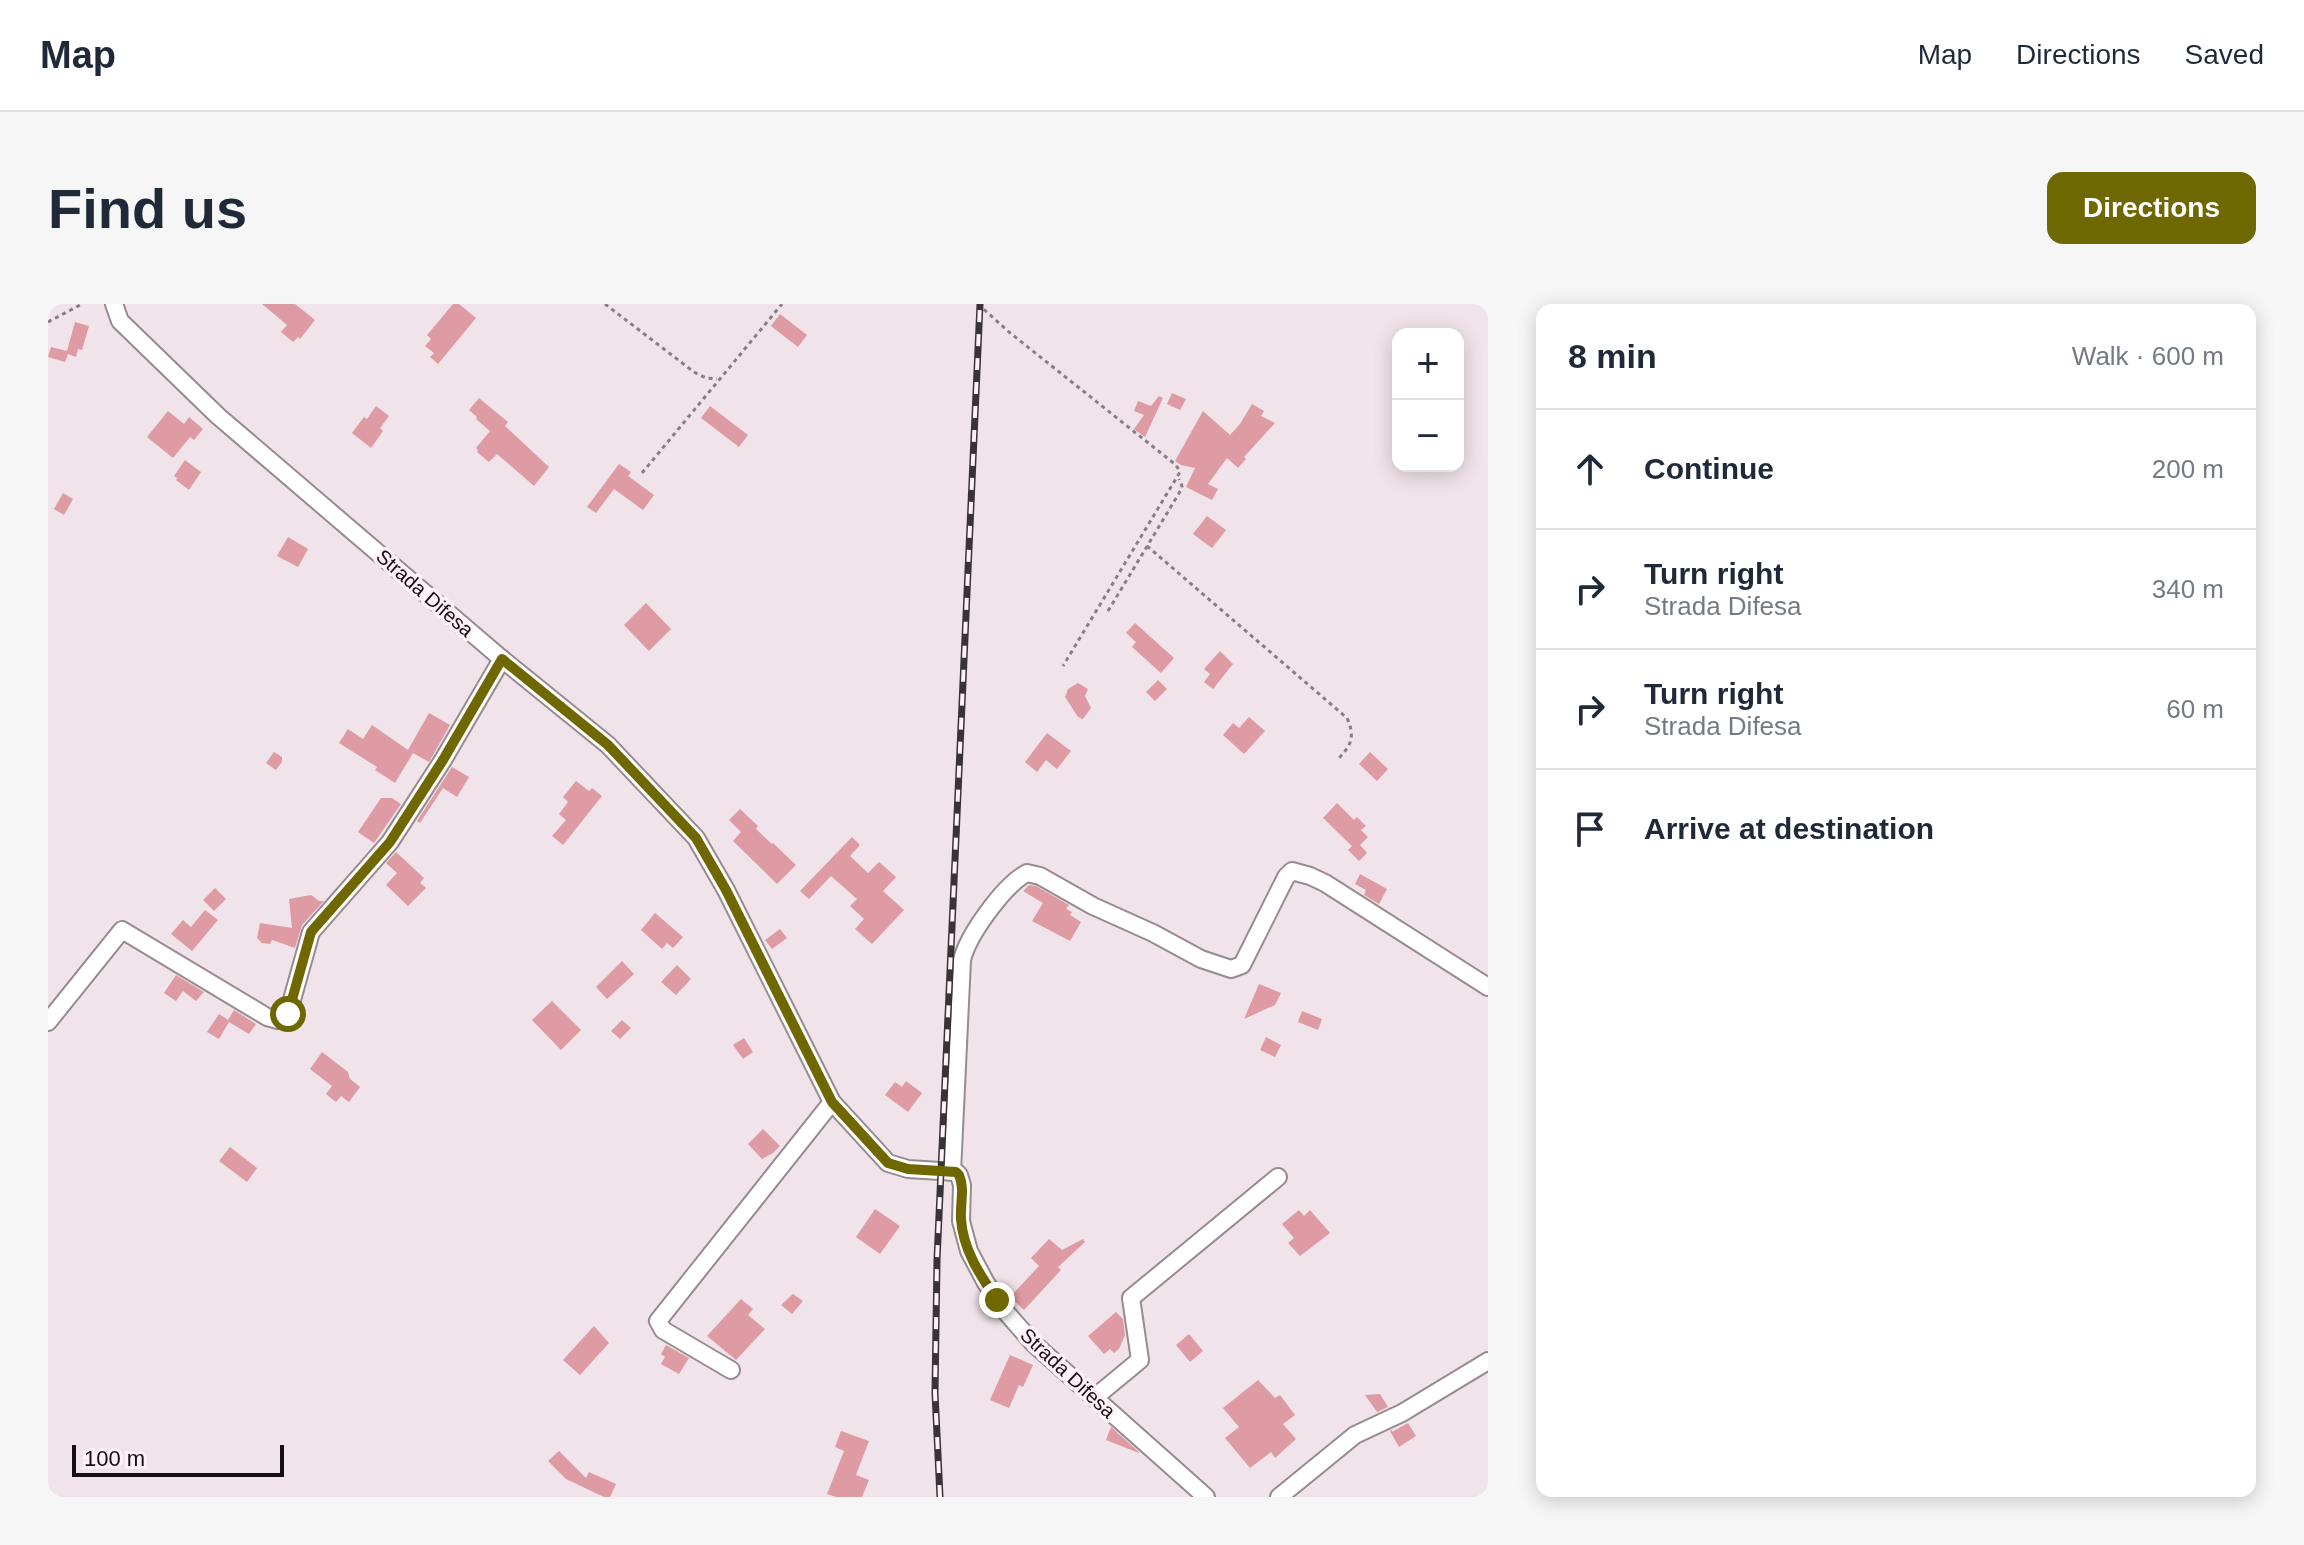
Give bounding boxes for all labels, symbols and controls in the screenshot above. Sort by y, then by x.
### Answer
text: Map [40,34,116,76]
text: Map [1918,39,1972,70]
text: Directions [2016,39,2141,70]
text: Saved [2185,39,2264,70]
button: Directions [2047,172,2256,244]
text: Find us [48,177,247,240]
map controls [1392,328,1464,472]
button: + [1392,328,1464,400]
text: 8 min [1568,337,1657,375]
text: Walk · 600 m [2072,341,2224,371]
button: − [1392,400,1464,472]
icon: ahead [1568,447,1612,491]
text: Continue [1644,452,1774,485]
text: 200 m [2152,454,2224,484]
street label: Strada Difesa [372,545,479,642]
text: Turn right [1644,557,1783,590]
icon: right [1568,567,1612,611]
text: 340 m [2152,574,2224,604]
text: Strada Difesa [1644,591,1802,621]
text: Turn right [1644,677,1783,710]
icon: right [1568,687,1612,731]
text: 60 m [2166,694,2224,724]
text: Strada Difesa [1644,711,1802,741]
icon: arrive [1568,807,1612,851]
text: Arrive at destination [1644,812,1934,845]
route start [270,996,306,1032]
route end [979,1282,1015,1318]
street label: Strada Difesa [1016,1324,1120,1423]
scale bar [72,1441,284,1477]
text: 100 m [84,1446,145,1471]

